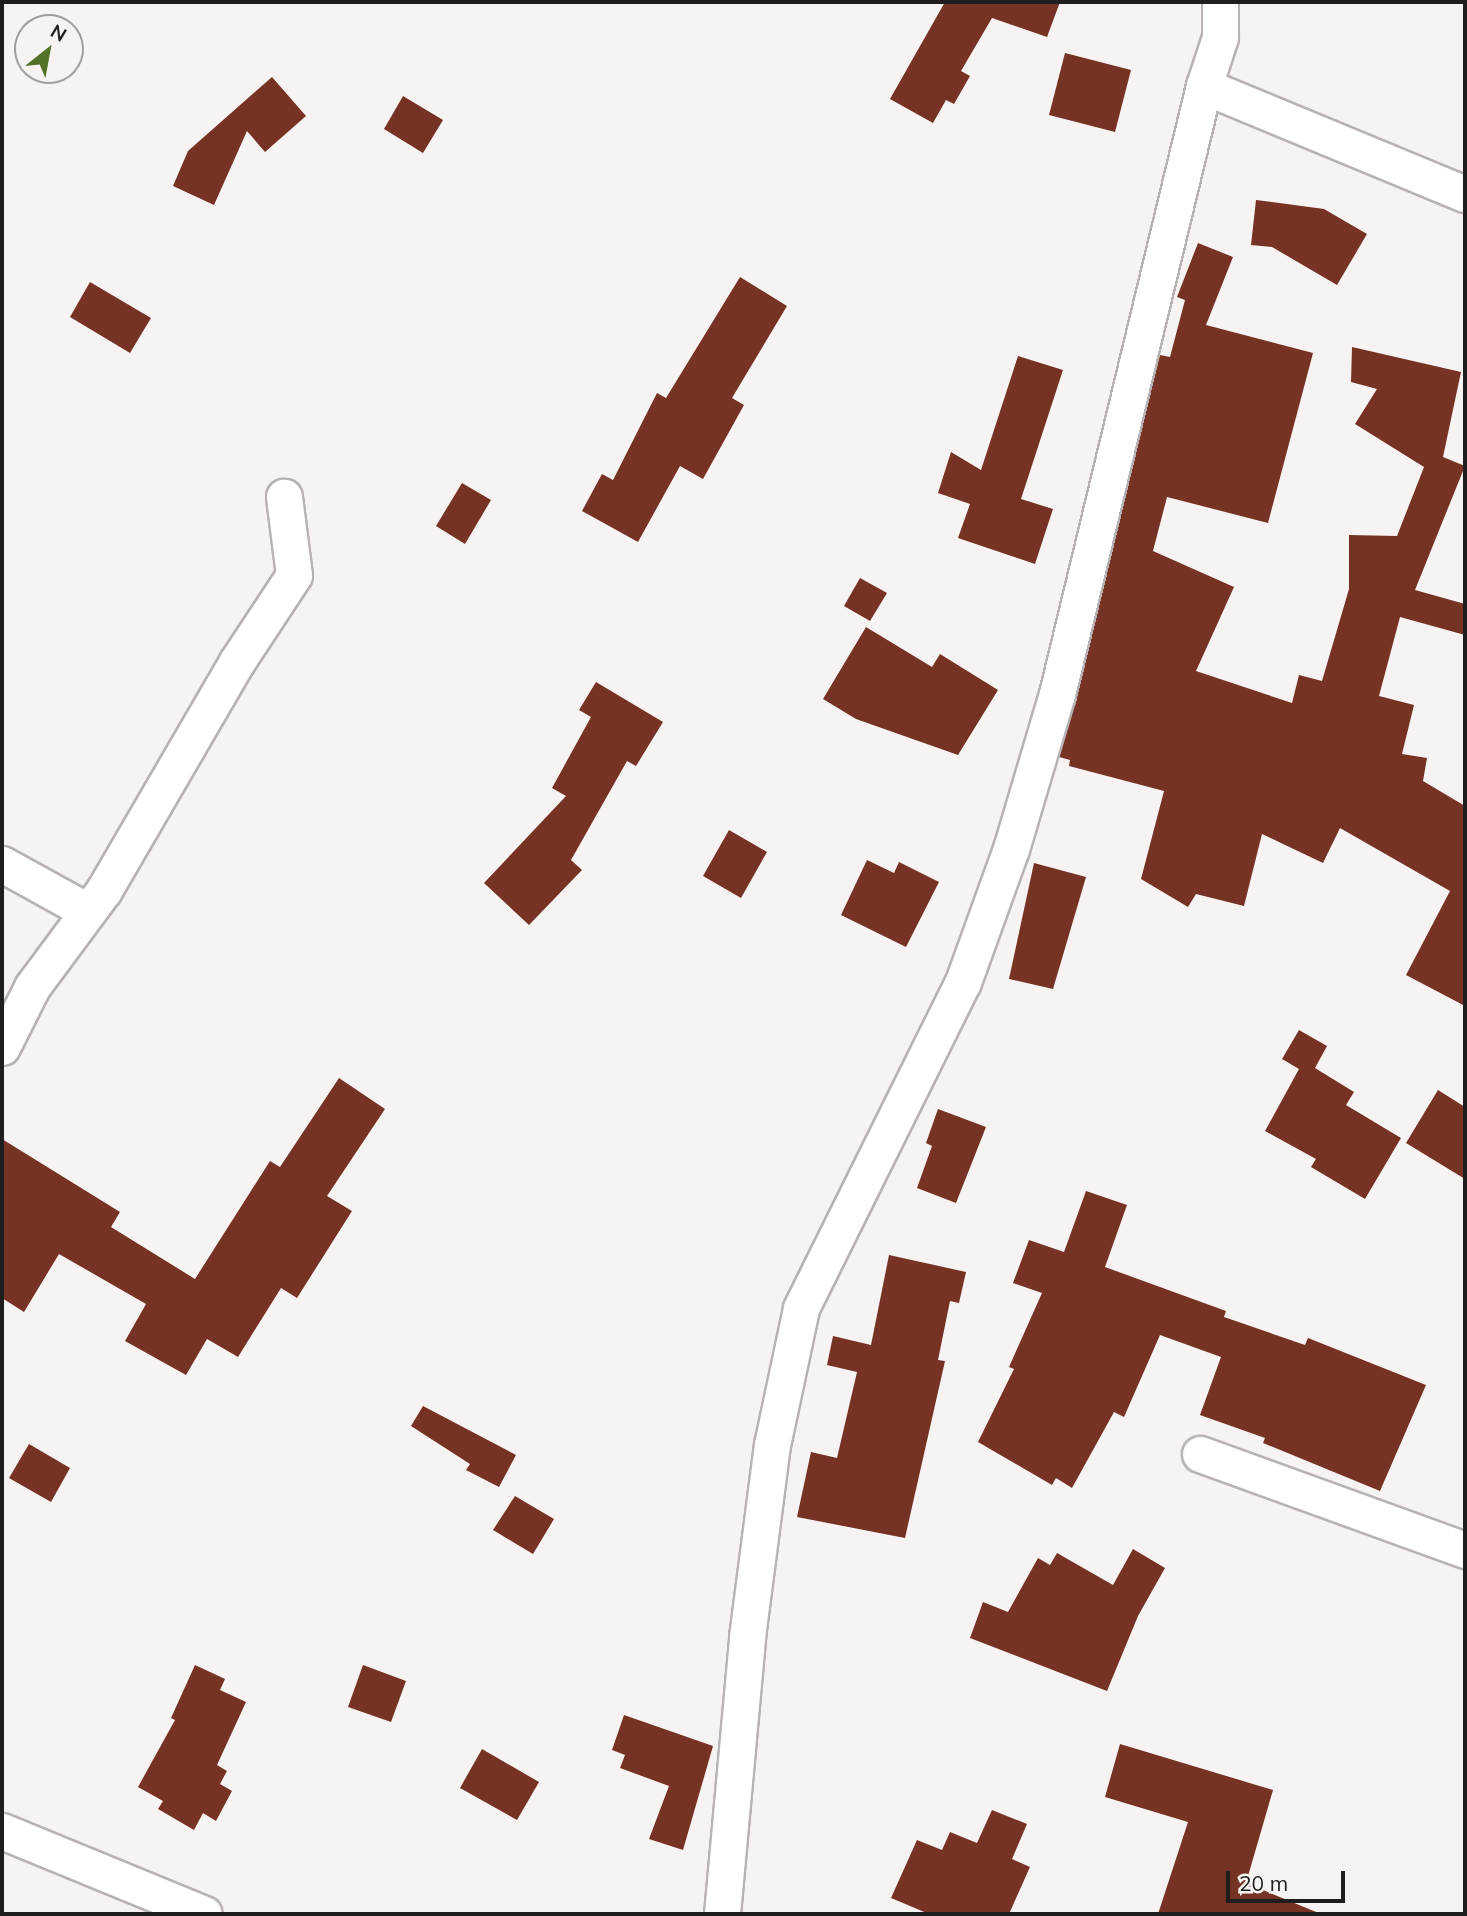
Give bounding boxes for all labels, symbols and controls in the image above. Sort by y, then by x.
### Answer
north arrow [14,14,84,84]
text: N [46,19,71,47]
scale bar [1229,1856,1348,1900]
text: 20 m [1239,1870,1288,1896]

